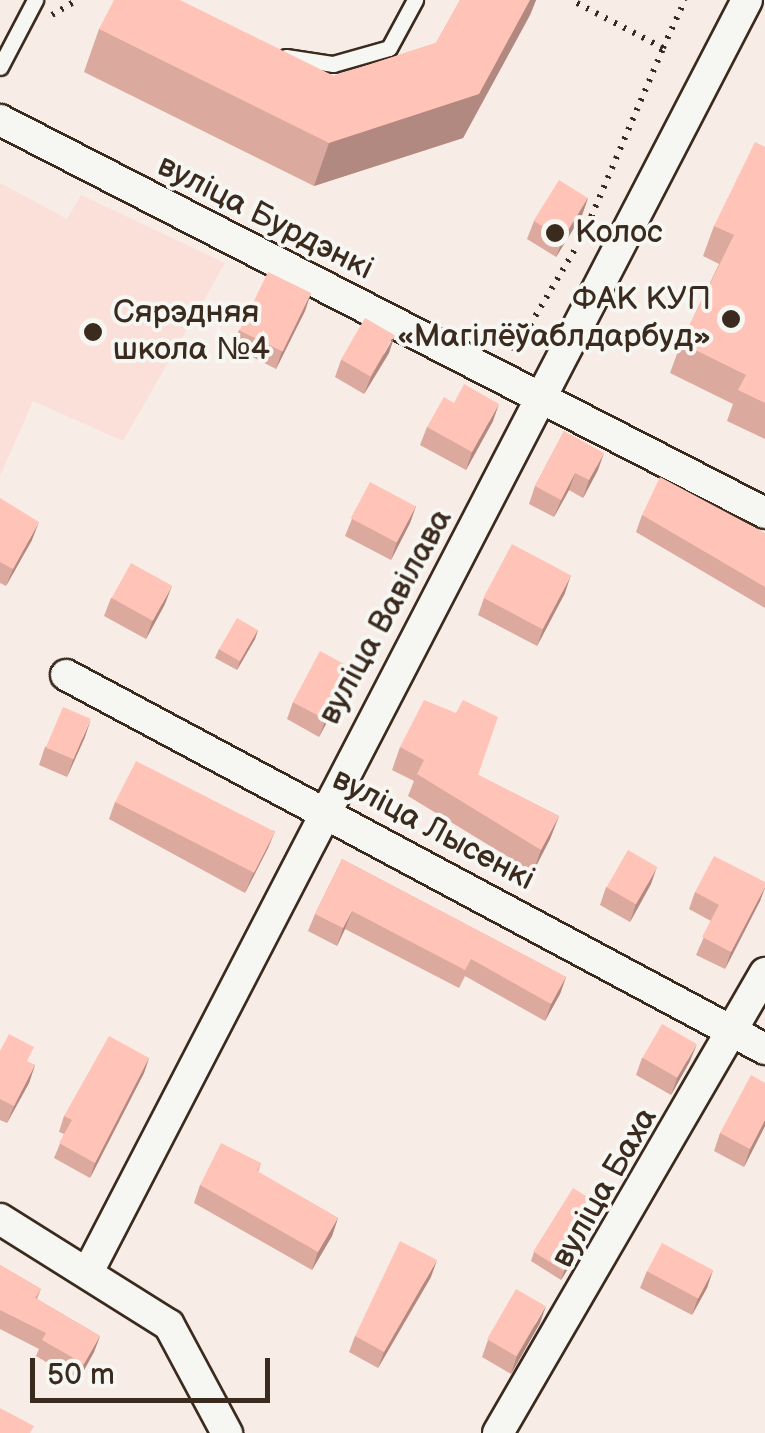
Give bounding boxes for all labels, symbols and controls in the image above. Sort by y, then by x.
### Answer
street label: вуліца Бурдэнкі [151,147,379,289]
place label: Колос [575,214,663,252]
marker: Колос [544,222,566,244]
place label: ФАК КУП «Магілёўаблдарбуд» [397,282,711,357]
place label: Сярэдняя школа №4 [113,295,270,370]
marker: ФАК КУП «Магілёўаблдарбуд» [720,308,742,330]
marker: Сярэдняя школа №4 [82,321,104,343]
street label: вуліца Вавілава [311,503,461,731]
street label: вуліца Лысенкі [325,761,541,899]
street label: вуліца Баха [544,1101,666,1275]
scale bar [35,1338,275,1400]
text: 50 m [47,1357,115,1393]

